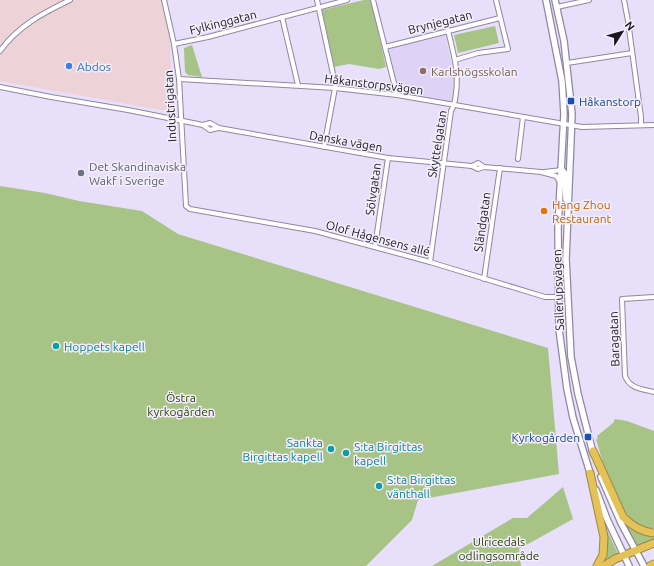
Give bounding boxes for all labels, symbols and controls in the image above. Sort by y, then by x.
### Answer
street label: Fylkinggatan [188,7,258,37]
street label: Brynjegatan [407,8,473,36]
north arrow [602,12,642,52]
text: N [623,19,637,33]
place label: Abdos [77,60,111,73]
marker: Abdos [64,61,74,71]
place label: Karlshögsskolan [431,65,518,78]
marker: Karlshögsskolan [418,66,428,76]
street label: Industrigatan [162,70,178,142]
street label: Håkanstorpsvägen [324,71,424,97]
place label: Håkanstorp [579,95,641,108]
marker: Håkanstorp [566,96,576,106]
street label: Skyttelgatan [425,109,449,179]
street label: Danska vägen [308,128,384,154]
place label: Det Skandinaviska Wakf i Sverige [89,160,186,187]
street label: Sölvgatan [363,162,383,216]
marker: Det Skandinaviska Wakf i Sverige [76,168,86,178]
street label: Sländgatan [471,191,493,253]
place label: Hang Zhou Restaurant [552,198,612,225]
marker: Hang Zhou Restaurant [539,206,549,216]
street label: Olof Hågensens allé [324,218,432,258]
street label: Sallerupsvägen [550,249,566,331]
street label: Baragatan [607,311,621,367]
place label: Hoppets kapell [64,340,145,353]
marker: Hoppets kapell [51,341,61,351]
park label: Östra kyrkogården [147,391,215,418]
place label: Kyrkogården [511,431,580,444]
marker: Kyrkogården [583,432,593,442]
place label: Sankta Birgittas kapell [242,436,323,463]
place label: S:ta Birgittas kapell [354,440,423,467]
marker: Sankta Birgittas kapell [326,444,336,454]
marker: S:ta Birgittas kapell [341,448,351,458]
place label: S:ta Birgittas vänthall [387,473,456,500]
marker: S:ta Birgittas vänthall [374,481,384,491]
park label: Ulricedals odlingsområde [459,535,539,562]

